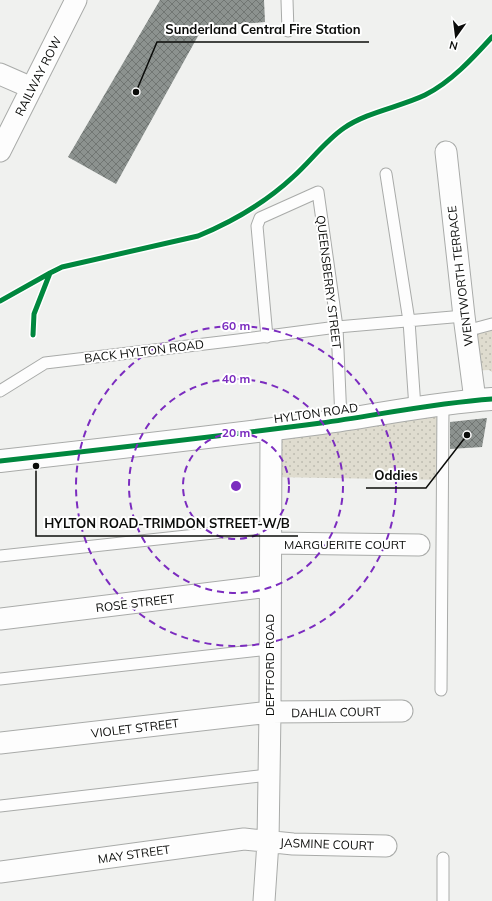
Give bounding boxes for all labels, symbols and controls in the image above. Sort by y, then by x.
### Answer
north arrow [436,16,476,56]
callout: Sunderland Central Fire Station [157,17,369,42]
text: Sunderland Central Fire Station [165,21,361,37]
street label: RAILWAY ROW [12,34,64,118]
text: N [448,38,459,54]
street label: WENTWORTH TERRACE [444,205,476,347]
street label: QUEENSBERRY STREET [313,214,345,351]
text: 60 m [222,318,250,333]
street label: BACK HYLTON ROAD [83,336,205,366]
text: 40 m [222,371,250,386]
street label: HYLTON ROAD [273,400,359,426]
text: 20 m [222,425,250,440]
callout: Oddies [366,463,426,488]
text: Oddies [374,467,418,483]
centre of rings [229,479,243,493]
callout: HYLTON ROAD-TRIMDON STREET-W/B [36,511,298,536]
text: HYLTON ROAD-TRIMDON STREET-W/B [44,515,290,531]
street label: MARGUERITE COURT [284,537,407,552]
street label: ROSE STREET [95,591,176,615]
street label: DEPTFORD ROAD [262,614,277,716]
street label: DAHLIA COURT [291,704,382,720]
street label: VIOLET STREET [90,715,181,741]
street label: JASMINE COURT [280,835,375,853]
street label: MAY STREET [97,841,172,866]

